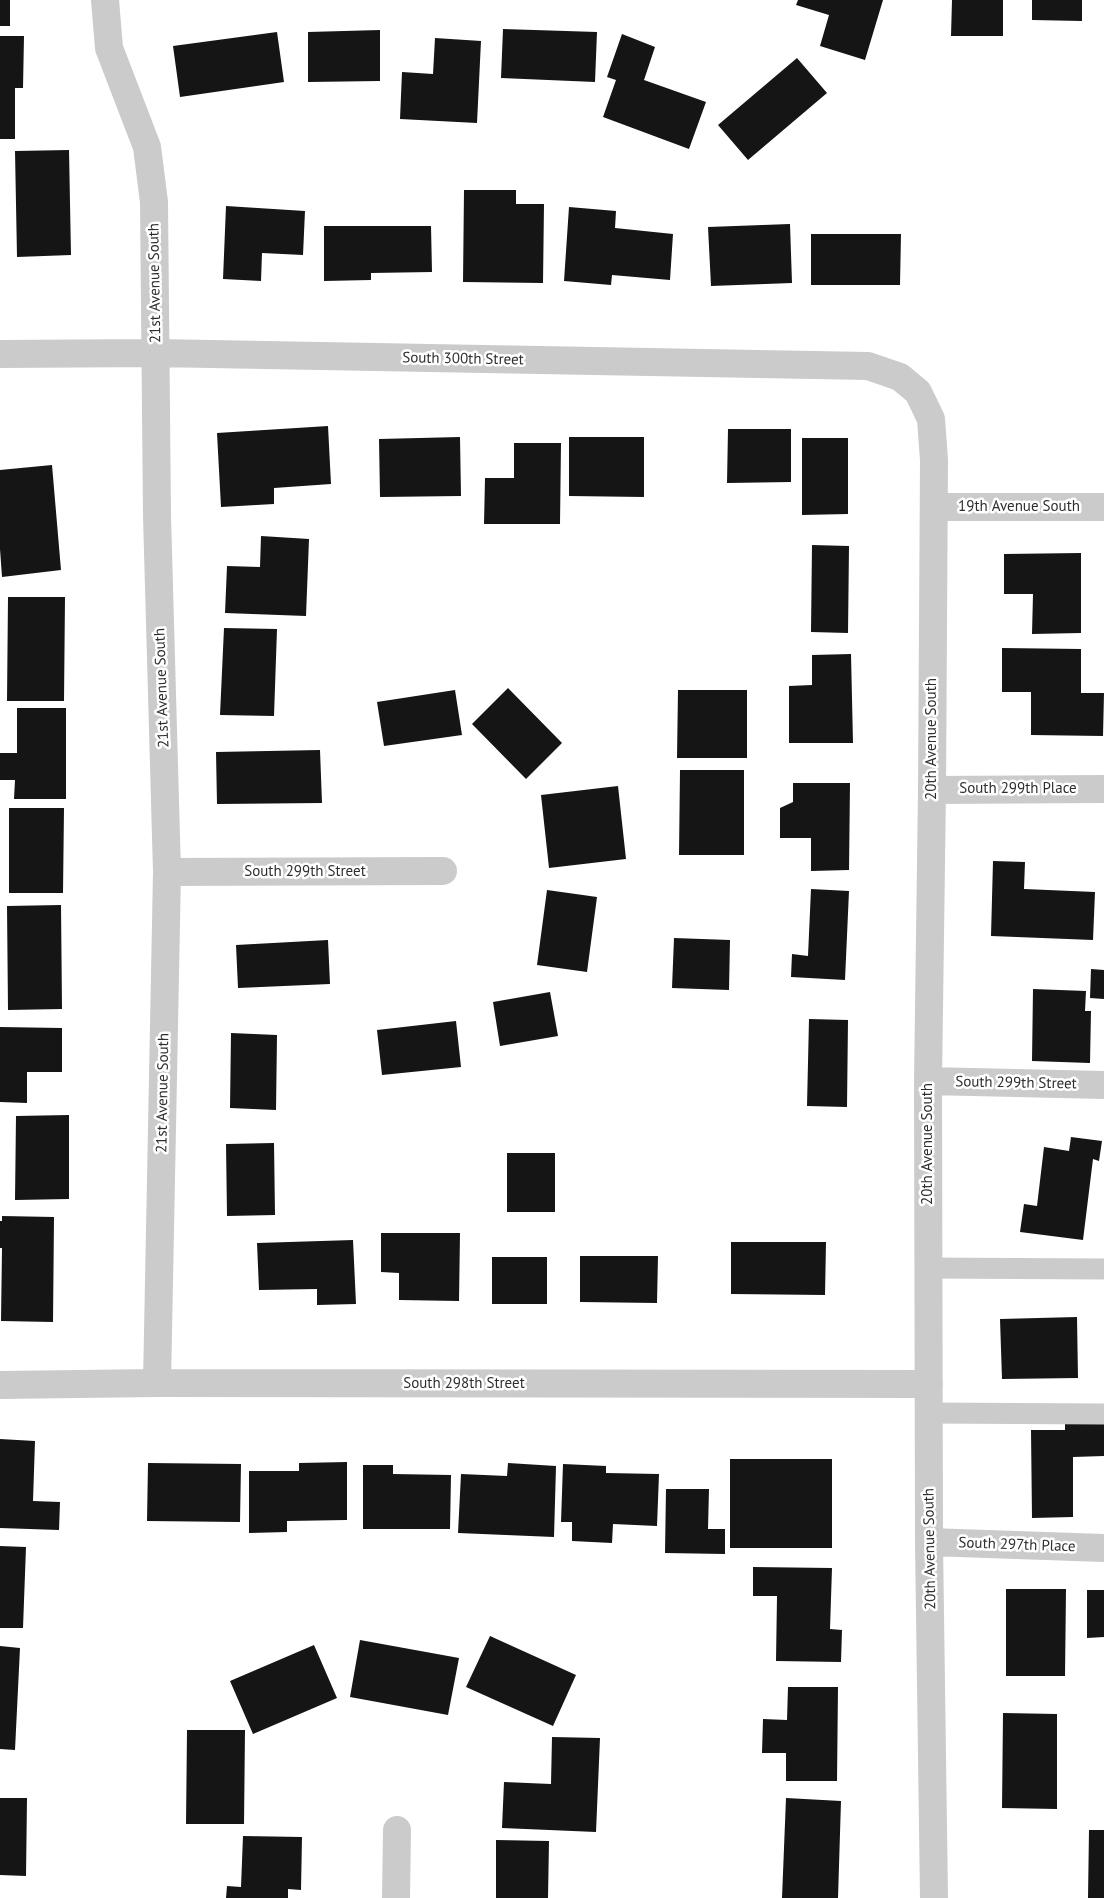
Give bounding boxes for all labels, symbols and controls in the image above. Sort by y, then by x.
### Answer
street label: 21st Avenue South [145,223,165,343]
street label: South 300th Street [402,349,524,369]
street label: 19th Avenue South [958,498,1080,516]
street label: 21st Avenue South [151,628,173,748]
street label: 20th Avenue South [923,678,941,800]
street label: South 299th Place [959,780,1077,798]
street label: South 299th Street [244,863,366,881]
street label: 21st Avenue South [153,1033,173,1153]
street label: South 299th Street [955,1073,1077,1093]
street label: 20th Avenue South [919,1083,937,1205]
street label: South 298th Street [403,1375,525,1393]
street label: 20th Avenue South [920,1488,940,1610]
street label: South 297th Place [958,1534,1076,1556]

